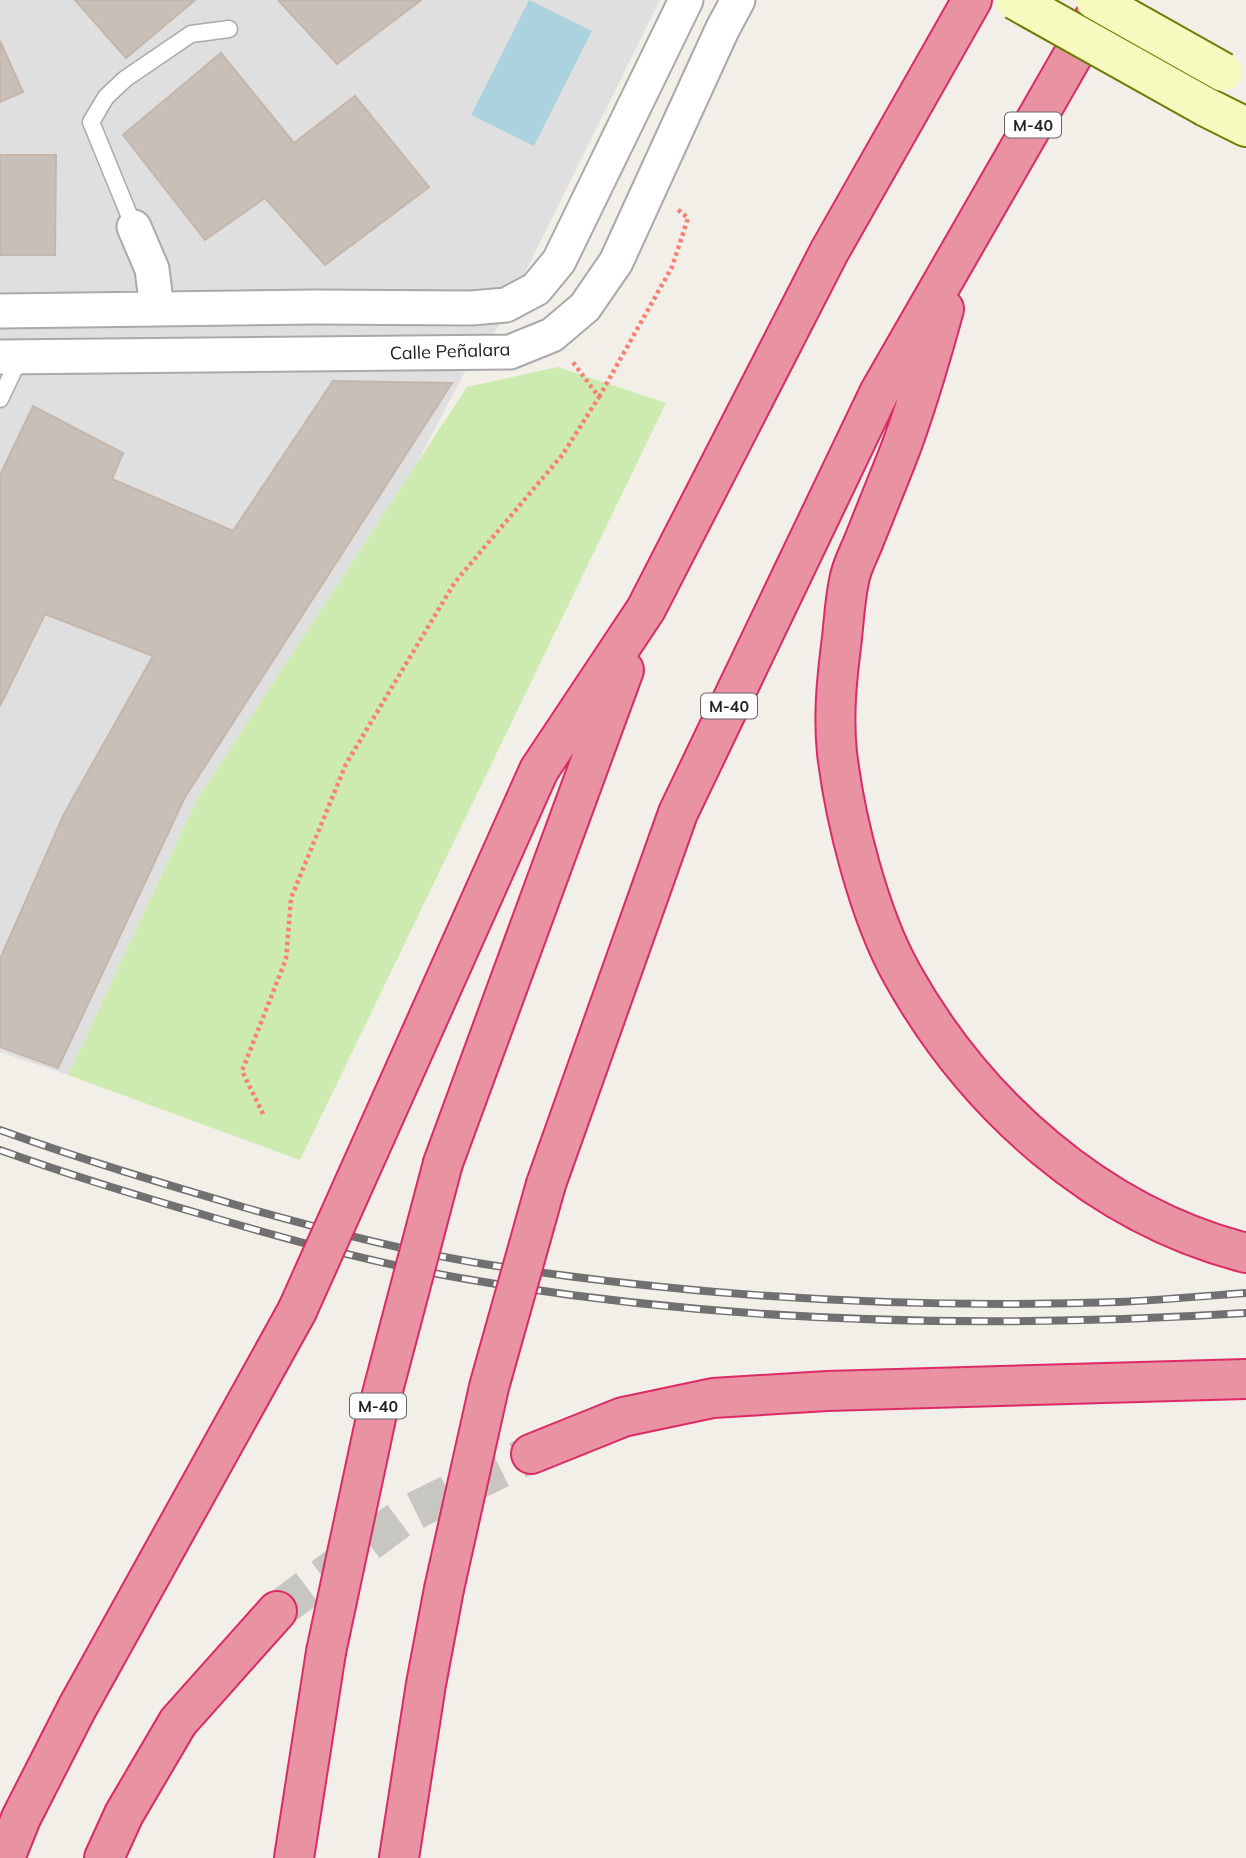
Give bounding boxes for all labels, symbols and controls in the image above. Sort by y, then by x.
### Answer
road number: M-40 [1005,113,1061,138]
street label: Calle Peñalara [389,337,511,365]
road number: M-40 [701,694,757,719]
road number: M-40 [350,1394,406,1418]

